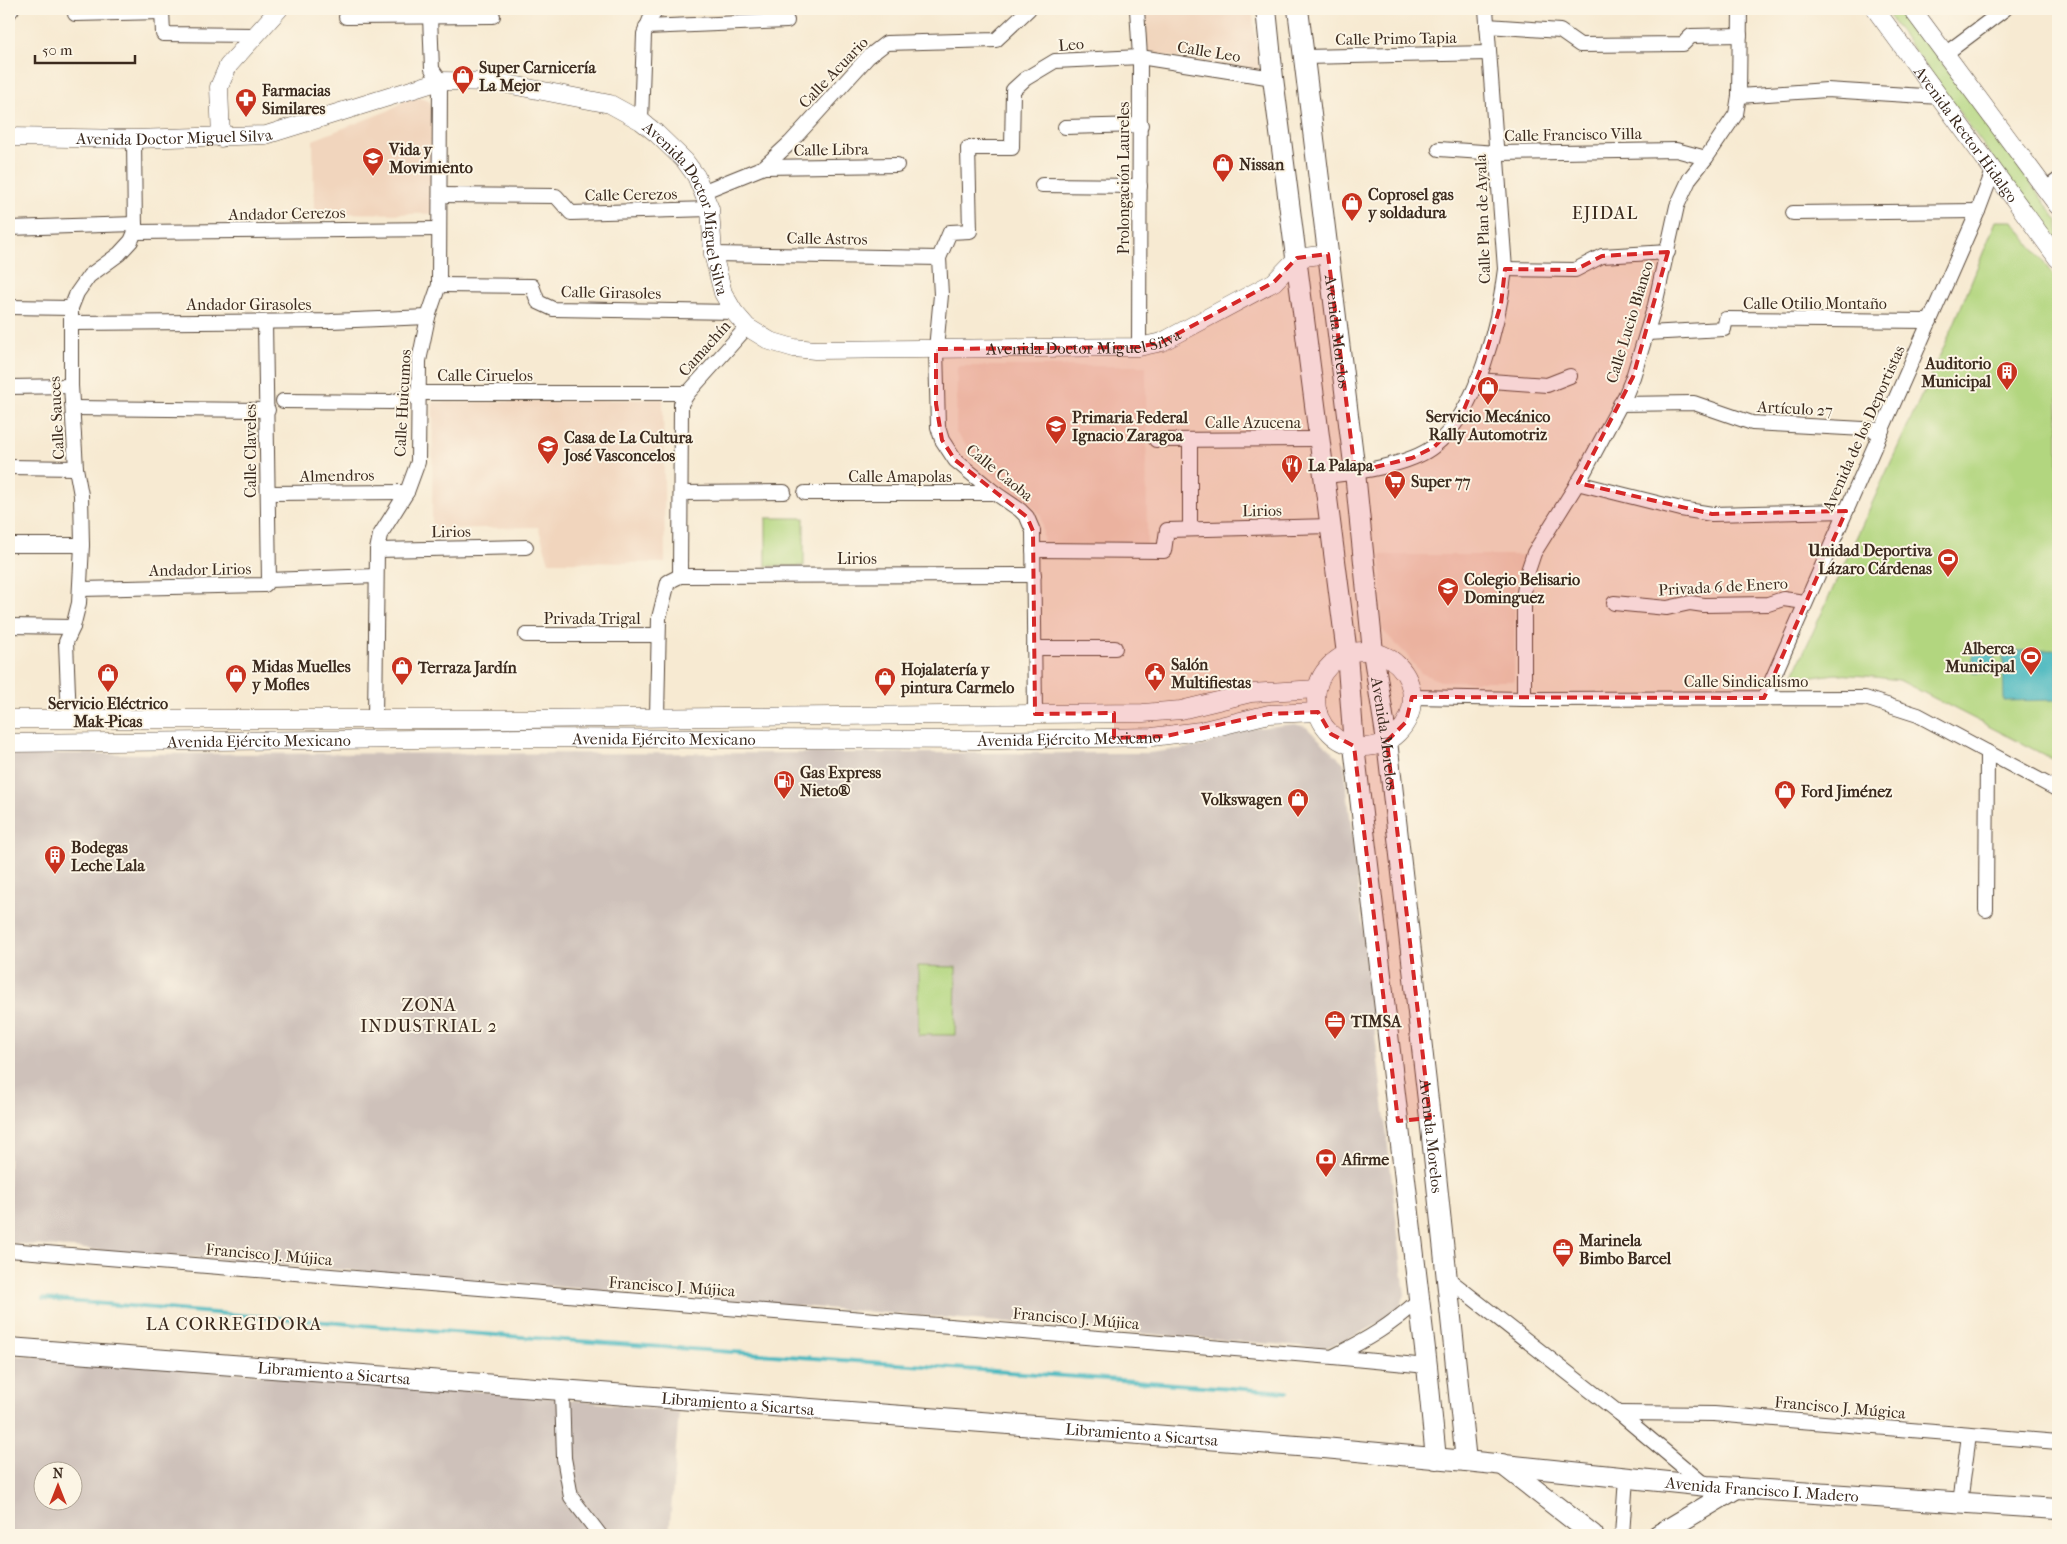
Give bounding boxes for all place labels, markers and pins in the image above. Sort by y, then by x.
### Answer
place label: Super Carnicería La Mejor [479,58,596,95]
shop icon: Super Carnicería La Mejor [451,64,475,95]
place label: Farmacias Similares [261,81,331,118]
pharmacy icon: Farmacias Similares [234,87,258,118]
place label: Vida y Movimiento [388,140,473,177]
school or university icon: Vida y Movimiento [361,146,385,177]
shop icon: Nissan [1211,152,1235,183]
place label: Nissan [1239,155,1285,174]
place label: Coprosel gas y soldadura [1368,185,1454,223]
shop icon: Coprosel gas y soldadura [1340,191,1364,222]
place label: Auditorio Municipal [1920,354,1992,392]
building icon: Auditorio Municipal [1995,360,2019,391]
shop icon: Servicio Mecánico Rally Automotriz [1476,375,1500,406]
place label: Servicio Mecánico Rally Automotriz [1426,407,1550,445]
place label: Primaria Federal Ignacio Zaragoa [1072,408,1189,446]
school or university icon: Primaria Federal Ignacio Zaragoa [1044,414,1068,445]
place label: Casa de La Cultura José Vasconcelos [562,428,693,466]
school or university icon: Casa de La Cultura José Vasconcelos [536,434,560,465]
restaurant icon: La Palapa [1280,453,1304,484]
place label: La Palapa [1308,456,1374,476]
supermarket icon: Super 77 [1383,469,1407,500]
place label: Super 77 [1411,472,1471,492]
place label: Unidad Deportiva Lázaro Cárdenas [1807,541,1933,578]
sports icon: Unidad Deportiva Lázaro Cárdenas [1936,547,1960,578]
place label: Colegio Belisario Dominguez [1464,570,1580,608]
school or university icon: Colegio Belisario Dominguez [1436,576,1460,607]
place label: Alberca Municipal [1944,639,2016,677]
sports icon: Alberca Municipal [2019,645,2043,676]
shop icon: Terraza Jardín [390,655,414,686]
place label: Salón Multifiestas [1170,655,1251,692]
place label: Midas Muelles y Mofles [251,657,351,695]
place label: Terraza Jardín [417,658,517,678]
place label: Hojalatería y pintura Carmelo [900,660,1014,698]
public building icon: Salón Multifiestas [1143,661,1167,692]
shop icon: Servicio Eléctrico Mak-Picas [96,662,120,693]
shop icon: Midas Muelles y Mofles [224,663,248,694]
shop icon: Hojalatería y pintura Carmelo [873,666,897,697]
place label: Servicio Eléctrico Mak-Picas [48,694,168,731]
place label: Gas Express Nieto® [800,763,881,800]
fuel station icon: Gas Express Nieto® [772,769,796,800]
shop icon: Ford Jiménez [1773,779,1797,810]
place label: Ford Jiménez [1800,782,1893,802]
shop icon: Volkswagen [1286,787,1310,818]
place label: Volkswagen [1200,790,1283,810]
place label: Bodegas Leche Lala [71,838,145,875]
building icon: Bodegas Leche Lala [43,844,67,875]
office icon: TIMSA [1323,1009,1347,1040]
place label: TIMSA [1350,1012,1402,1031]
bank icon: Afirme [1314,1147,1338,1178]
place label: Afirme [1341,1150,1389,1169]
place label: Marinela Bimbo Barcel [1578,1231,1672,1268]
office icon: Marinela Bimbo Barcel [1551,1237,1575,1268]

